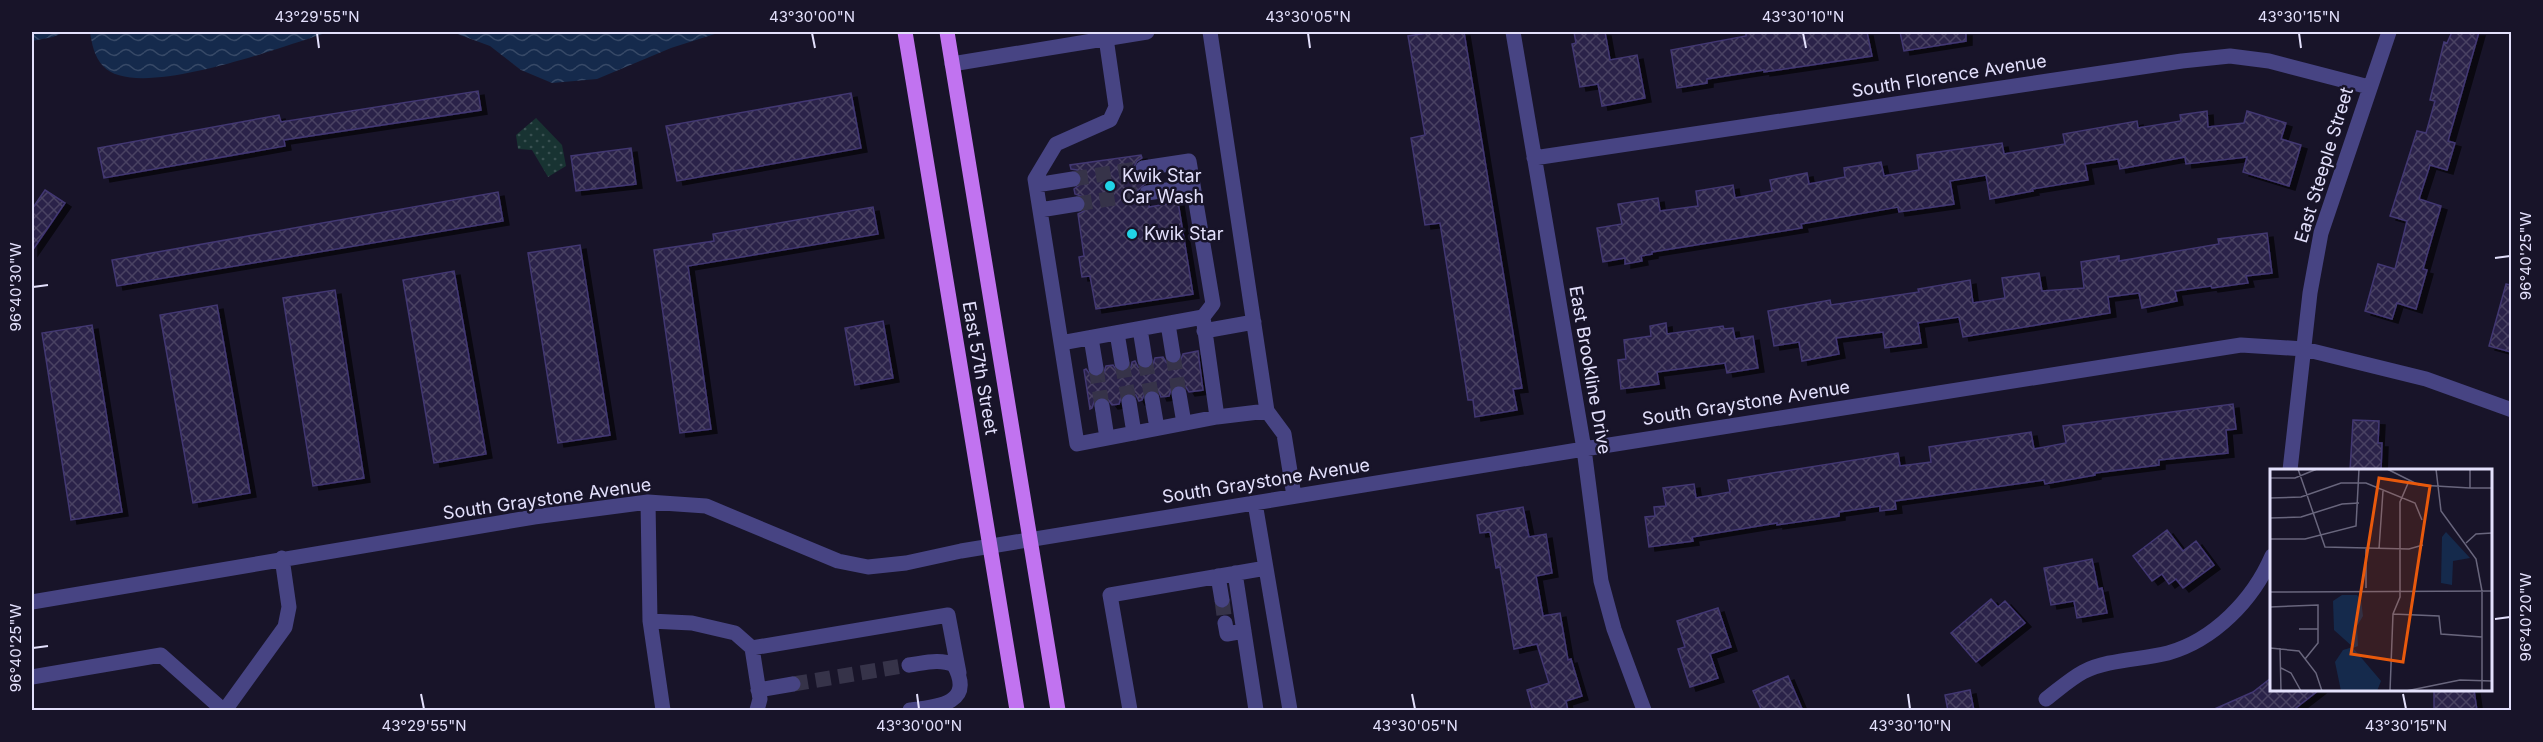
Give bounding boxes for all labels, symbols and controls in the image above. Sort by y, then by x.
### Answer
text: 43°29'55"N [274,7,360,26]
text: 43°30'00"N [769,7,855,26]
text: 43°30'05"N [1265,7,1351,26]
text: 43°30'10"N [1762,7,1844,26]
text: 43°30'15"N [2258,7,2340,26]
street label: South Florence Avenue [1850,50,2048,101]
street label: East Steeple Street [2290,85,2357,245]
place label: Kwik Star Car Wash [1122,165,1204,207]
marker: Kwik Star Car Wash [1103,179,1117,193]
text: 96°40'25"W [2516,212,2535,300]
place label: Kwik Star [1144,223,1224,244]
marker: Kwik Star [1125,227,1139,241]
text: 96°40'30"W [6,242,25,331]
street label: East Brookline Drive [1565,284,1616,456]
street label: East 57th Street [958,300,1003,436]
street label: South Graystone Avenue [1640,376,1851,429]
street label: South Graystone Avenue [1160,454,1371,507]
inset map [2270,469,2492,691]
street label: South Graystone Avenue [441,473,652,524]
text: 96°40'20"W [2516,572,2535,661]
text: 96°40'25"W [6,604,25,692]
text: 43°29'55"N [381,716,467,735]
text: 43°30'00"N [876,716,962,735]
text: 43°30'05"N [1372,716,1458,735]
text: 43°30'10"N [1869,716,1951,735]
text: 43°30'15"N [2365,716,2447,735]

